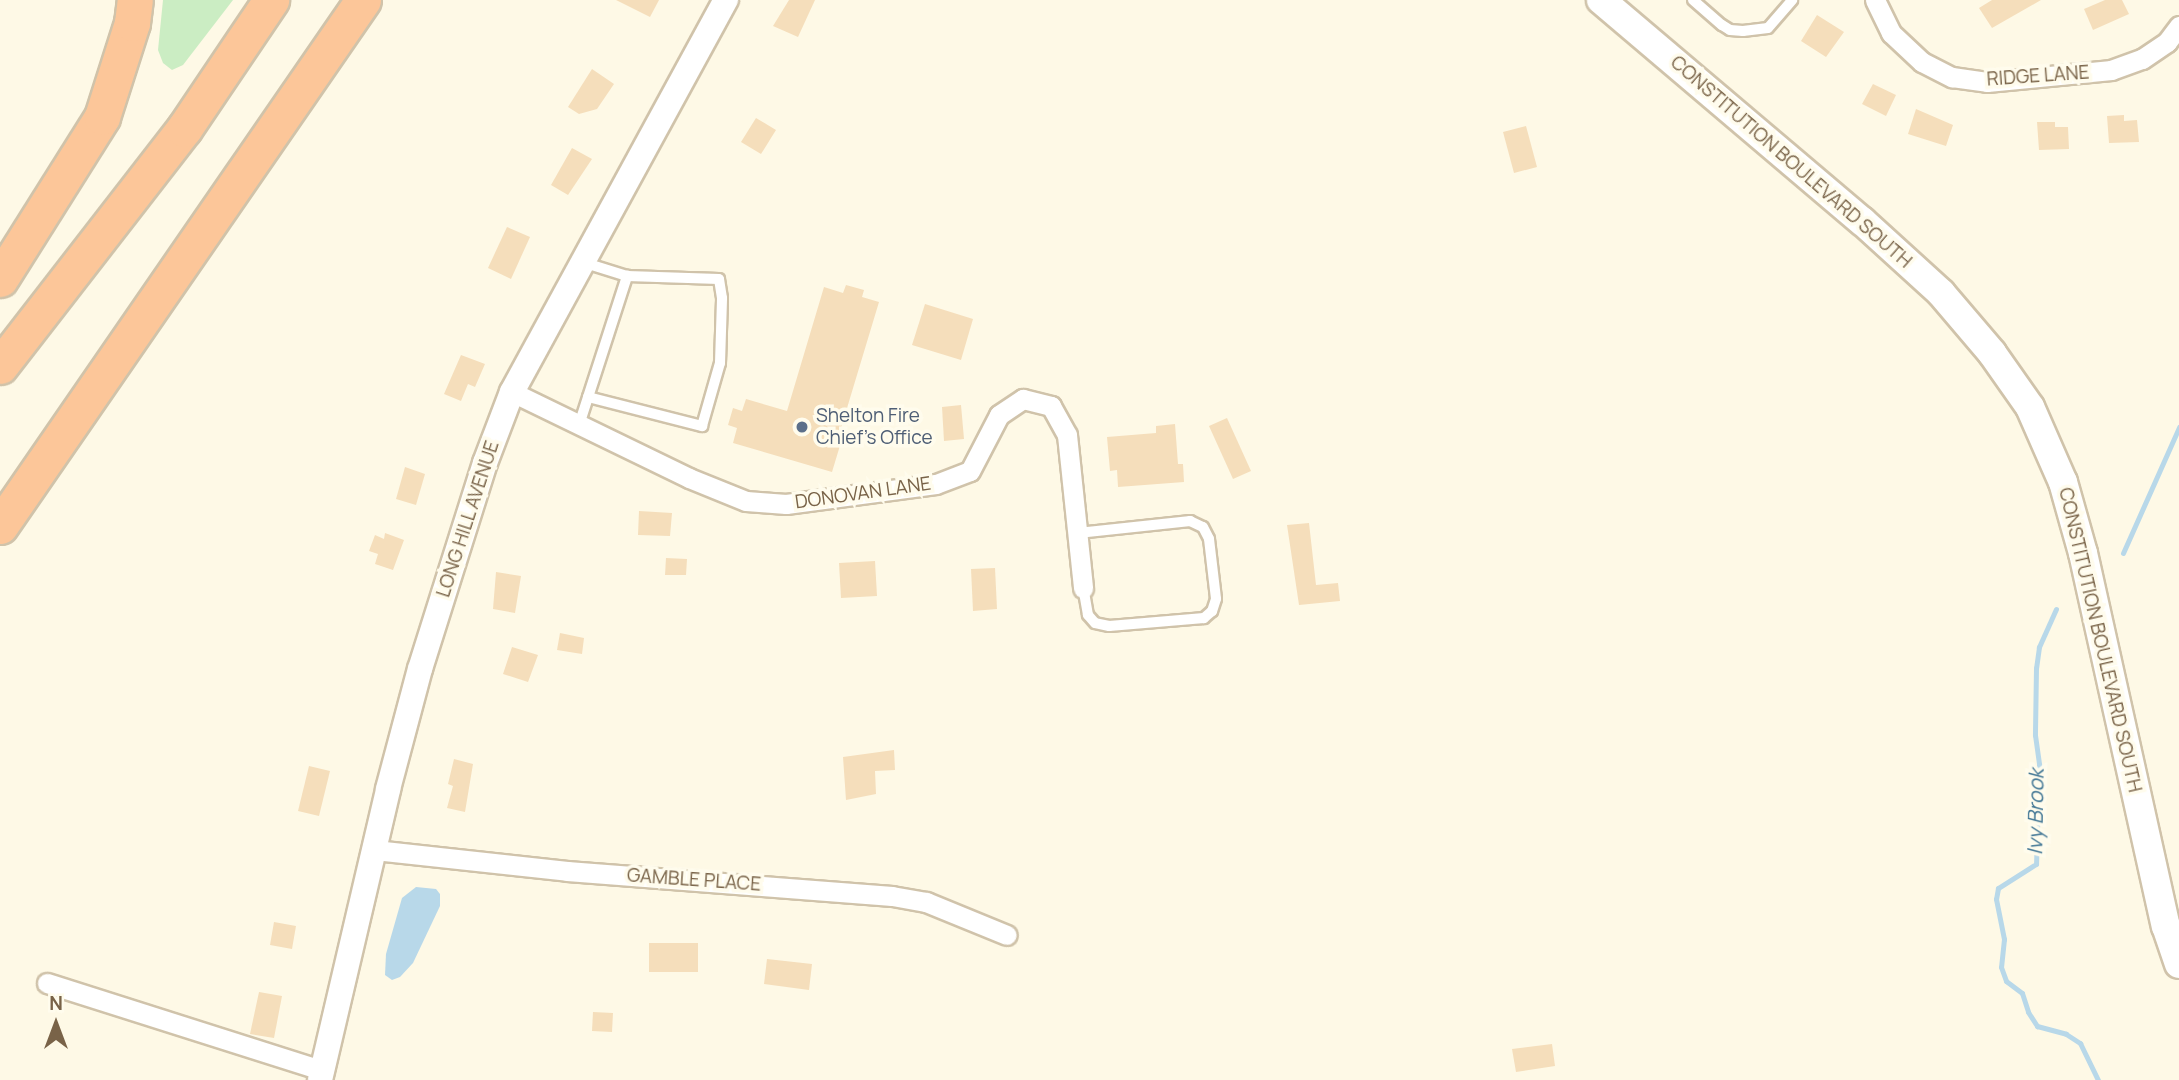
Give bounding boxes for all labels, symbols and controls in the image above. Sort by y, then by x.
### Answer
street label: CONSTITUTION BOULEVARD SOUTH [1666,51,1916,273]
street label: RIDGE LANE [1986,61,2090,91]
place label: Shelton Fire Chief's Office [816,405,932,449]
marker: Shelton Fire Chief's Office [794,419,810,435]
street label: LONG HILL AVENUE [432,437,504,601]
street label: DONOVAN LANE [793,472,933,514]
street label: CONSTITUTION BOULEVARD SOUTH [2054,485,2146,795]
water label: Ivy Brook [2022,769,2048,855]
street label: GAMBLE PLACE [626,864,762,896]
north arrow [21,989,91,1059]
text: N [49,990,63,1016]

